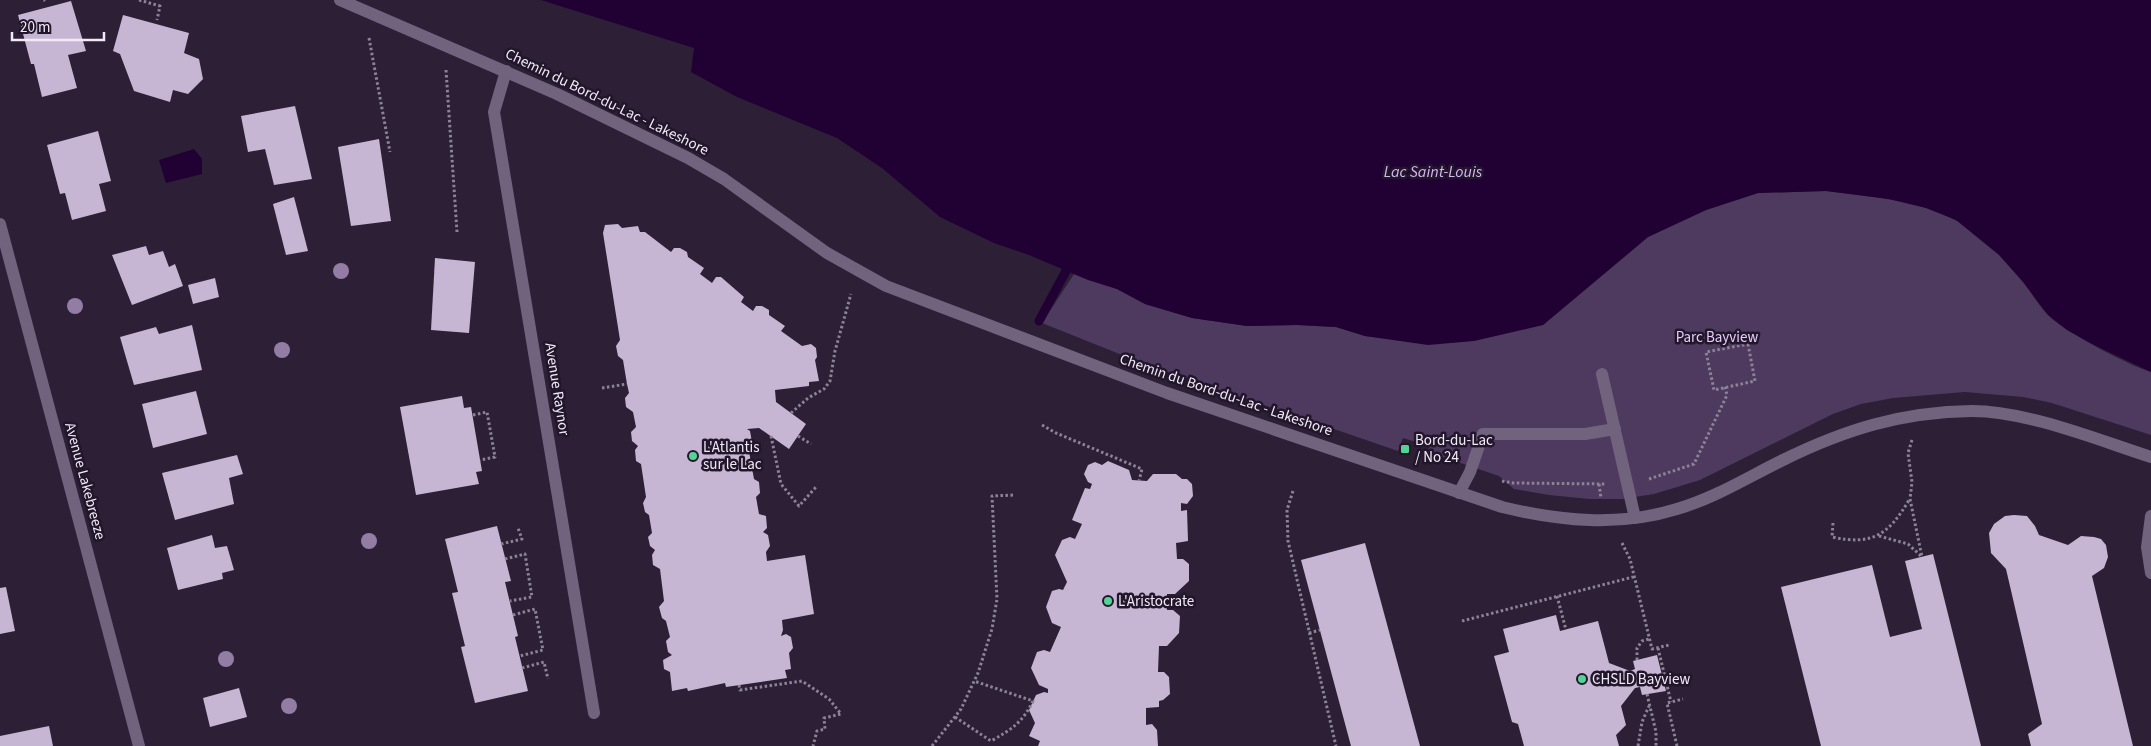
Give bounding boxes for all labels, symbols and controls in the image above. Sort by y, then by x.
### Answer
scale bar [12,10,105,42]
text: 20 m [20,17,50,38]
street label: Chemin du Bord-du-Lac - Lakeshore [502,43,712,161]
water label: Lac Saint-Louis [1384,161,1483,183]
park label: Parc Bayview [1676,327,1759,348]
street label: Avenue Raynor [539,341,575,438]
street label: Chemin du Bord-du-Lac - Lakeshore [1117,349,1335,441]
street label: Avenue Lakebreeze [59,420,111,542]
place label: Bord-du-Lac / No 24 [1415,430,1493,468]
place label: L'Atlantis sur le Lac [703,437,762,475]
marker: Bord-du-Lac / No 24 [1399,443,1411,455]
marker: L'Atlantis sur le Lac [687,450,699,462]
place label: L'Aristocrate [1118,591,1194,612]
marker: L'Aristocrate [1102,595,1114,607]
place label: CHSLD Bayview [1592,669,1690,690]
marker: CHSLD Bayview [1576,673,1588,685]

